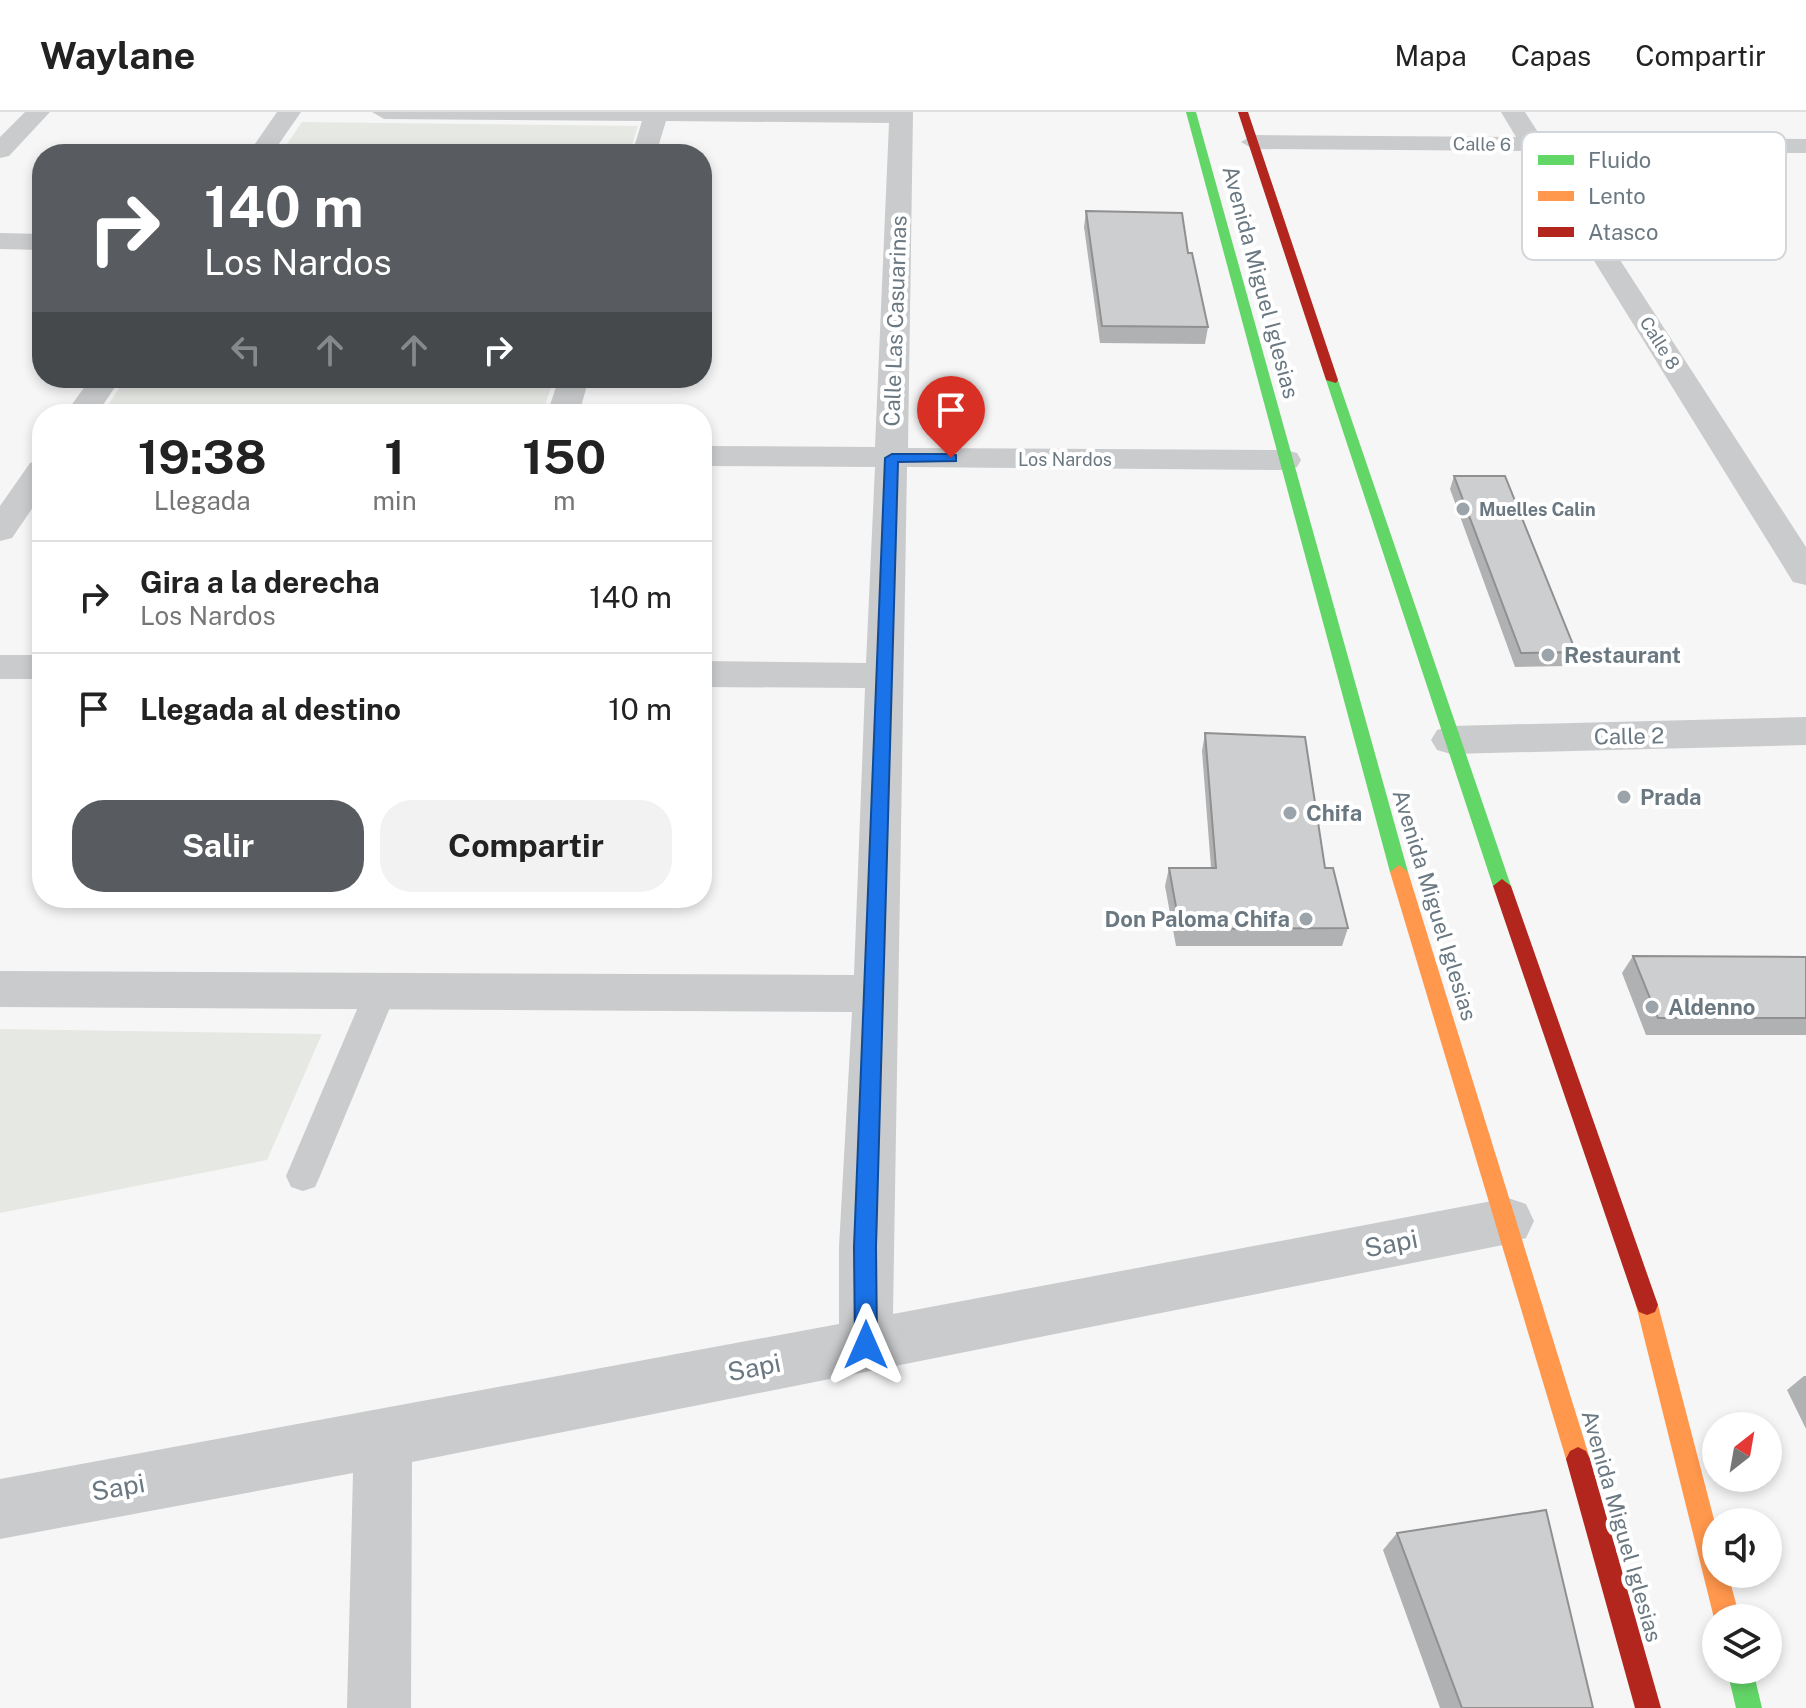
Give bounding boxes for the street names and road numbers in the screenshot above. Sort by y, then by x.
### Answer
street label: Calle 6 [1453,133,1511,155]
street label: Avenida Miguel Iglesias [1217,163,1305,401]
street label: Calle Las Casuarinas [878,215,912,427]
street label: Calle 8 [1636,313,1684,373]
street label: Los Nardos [1018,449,1112,470]
street label: Calle 2 [1594,722,1664,750]
street label: Avenida Miguel Iglesias [1387,786,1483,1024]
street label: Sapi [1362,1223,1420,1263]
street label: Sapi [725,1347,783,1387]
street label: Avenida Miguel Iglesias [1576,1407,1668,1645]
street label: Sapi [89,1467,147,1507]

